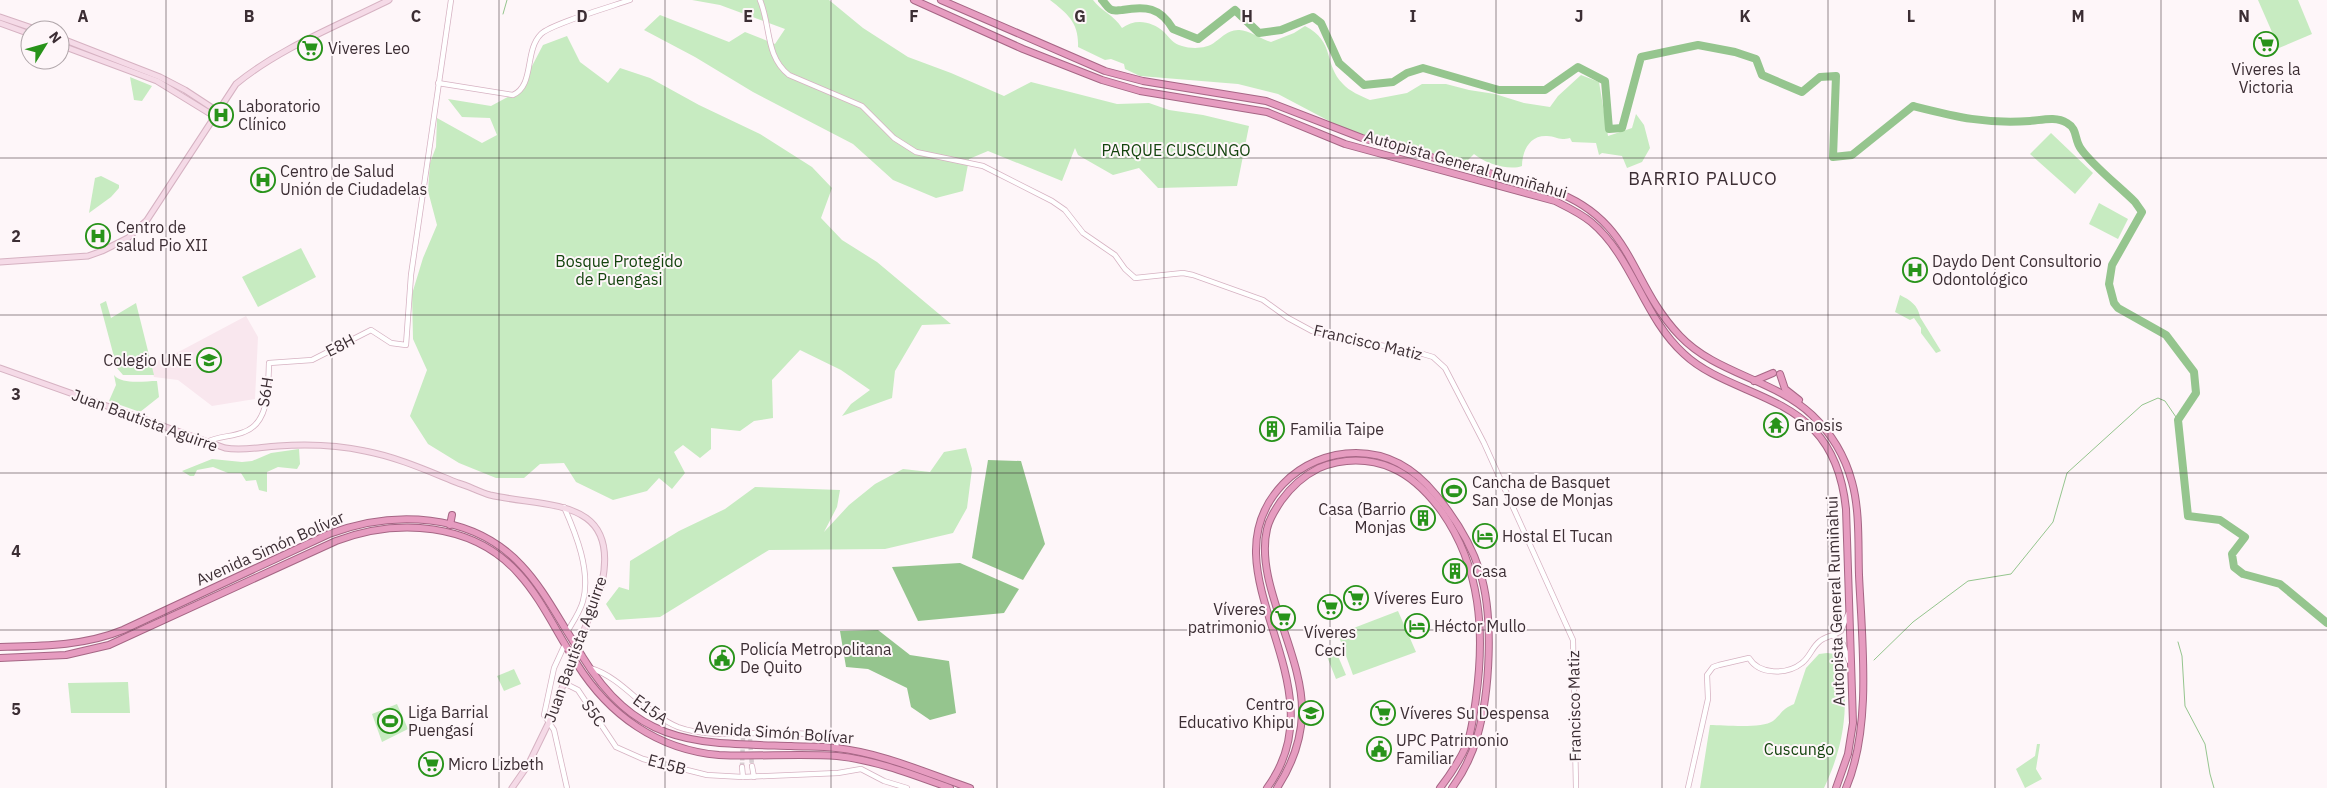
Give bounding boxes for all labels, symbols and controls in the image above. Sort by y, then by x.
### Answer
text: A [78,6,89,26]
text: B [244,6,255,26]
text: C [411,6,421,26]
text: D [576,6,588,26]
text: E [743,6,753,26]
text: F [909,6,919,26]
text: G [1074,6,1086,26]
text: H [1241,6,1253,26]
text: I [1410,6,1417,26]
text: J [1575,6,1583,26]
text: K [1739,6,1751,26]
text: L [1907,6,1915,26]
text: M [2071,6,2085,26]
text: N [2238,6,2250,26]
north arrow [20,20,70,70]
text: N [45,28,66,47]
supermarket icon: Viveres la Victoria [2253,31,2279,57]
supermarket icon: Viveres Leo [297,35,323,61]
place label: Viveres Leo [328,38,410,58]
place label: Viveres la Victoria [2231,59,2301,97]
place label: Laboratorio Clínico [238,96,321,134]
hospital icon: Laboratorio Clínico [208,102,234,128]
street label: Autopista General Rumiñahui [1362,125,1570,203]
park label: PARQUE CUSCUNGO [1101,140,1251,160]
place label: Centro de Salud Unión de Ciudadelas [280,161,427,199]
hospital icon: Centro de Salud Unión de Ciudadelas [250,167,276,193]
district label: BARRIO PALUCO [1628,167,1778,190]
place label: Centro de salud Pio XII [116,217,208,255]
hospital icon: Centro de salud Pio XII [85,223,111,249]
text: 2 [11,226,21,246]
park label: Bosque Protegido de Puengasi [555,251,683,289]
place label: Daydo Dent Consultorio Odontológico [1932,251,2102,289]
hospital icon: Daydo Dent Consultorio Odontológico [1902,257,1928,283]
street label: Francisco Matiz [1312,320,1424,364]
street label: E8H [322,329,358,361]
school or university icon: Colegio UNE [196,347,222,373]
place label: Colegio UNE [103,350,192,370]
street label: S6H [253,376,277,408]
text: 3 [11,384,21,404]
street label: Juan Bautista Aguirre [69,384,221,456]
temple icon: Gnosis [1763,412,1789,438]
place label: Gnosis [1794,415,1843,435]
building icon: Familia Taipe [1259,416,1285,442]
place label: Familia Taipe [1290,419,1384,439]
place label: Cancha de Basquet San Jose de Monjas [1472,472,1613,510]
sports icon: Cancha de Basquet San Jose de Monjas [1441,478,1467,504]
street label: Autopista General Rumiñahui [1821,496,1849,706]
place label: Casa (Barrio Monjas [1318,499,1406,537]
building icon: Casa (Barrio Monjas [1410,505,1436,531]
street label: Avenida Simón Bolívar [193,506,347,590]
hotel icon: Hostal El Tucan [1472,523,1498,549]
place label: Hostal El Tucan [1502,526,1613,546]
text: 4 [11,541,21,561]
building icon: Casa [1442,558,1468,584]
place label: Casa [1472,561,1507,581]
street label: Juan Bautista Aguirre [539,573,611,725]
supermarket icon: Víveres Euro [1343,585,1369,611]
place label: Víveres Euro [1374,588,1464,608]
supermarket icon: Víveres Ceci [1317,594,1343,620]
place label: Víveres patrimonio [1188,599,1266,637]
supermarket icon: Víveres patrimonio [1270,605,1296,631]
hotel icon: Héctor Mullo [1404,613,1430,639]
place label: Héctor Mullo [1434,616,1526,636]
place label: Víveres Ceci [1304,622,1356,660]
place label: Policía Metropolitana De Quito [740,639,892,677]
public building icon: Policía Metropolitana De Quito [709,645,735,671]
street label: Francisco Matiz [1563,650,1585,762]
street label: E15A [629,690,673,728]
place label: Centro Educativo Khipu [1178,694,1294,732]
street label: S5C [578,695,610,731]
text: 5 [11,699,21,719]
school or university icon: Centro Educativo Khipu [1298,700,1324,726]
supermarket icon: Víveres Su Despensa [1370,700,1396,726]
place label: Liga Barrial Puengasí [408,702,488,740]
place label: Víveres Su Despensa [1400,703,1550,723]
sports icon: Liga Barrial Puengasí [377,708,403,734]
street label: Avenida Simón Bolívar [693,716,855,748]
place label: UPC Patrimonio Familiar [1396,730,1509,768]
public building icon: UPC Patrimonio Familiar [1366,736,1392,762]
park label: Cuscungo [1764,739,1834,759]
street label: E15B [646,749,688,779]
supermarket icon: Micro Lizbeth [418,751,444,777]
place label: Micro Lizbeth [448,754,544,774]

